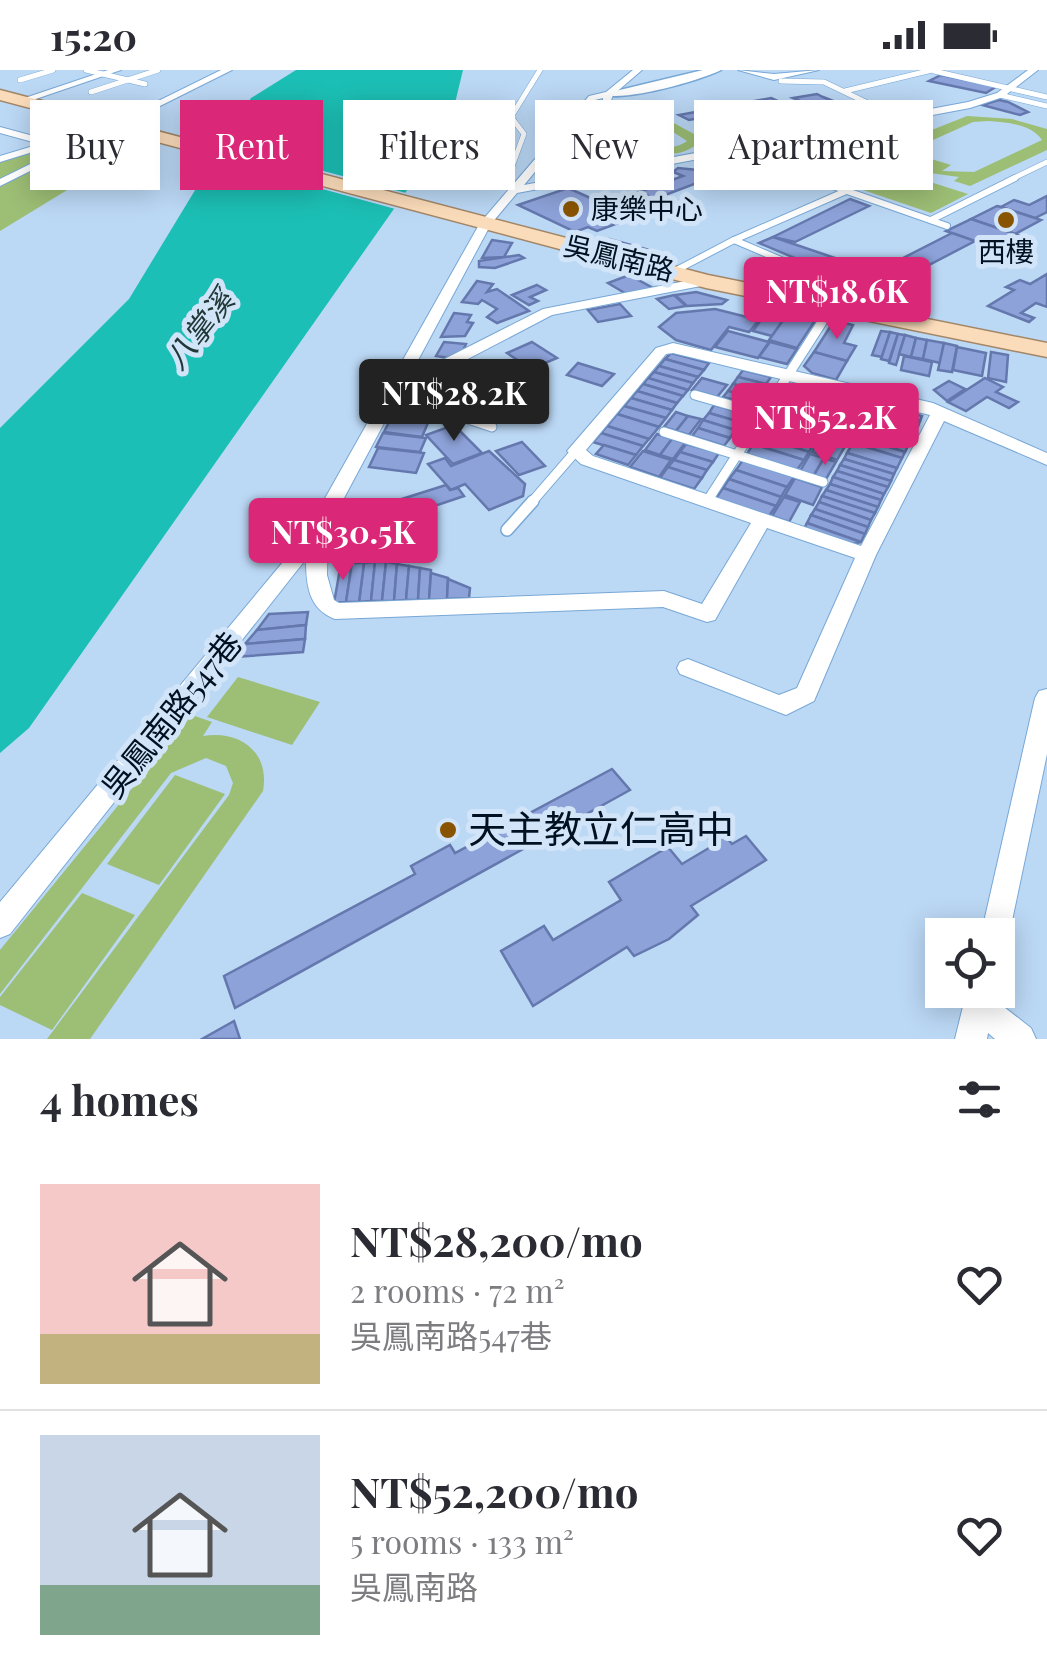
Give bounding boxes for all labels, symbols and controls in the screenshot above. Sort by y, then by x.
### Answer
text: 15:20 [50,10,137,61]
chip: Buy [30,100,160,190]
chip: Rent [180,100,323,190]
chip: Filters [343,100,515,190]
chip: New [535,100,674,190]
chip: Apartment [694,100,933,190]
place label: 康樂中心 [591,189,703,226]
marker: 康樂中心 [560,198,582,220]
marker: 西樓 [995,209,1017,231]
street label: 吳鳳南路 [561,225,678,288]
place label: 西樓 [978,232,1034,269]
pin: NT$18.6K [734,257,940,342]
text: NT$18.6K [766,268,908,311]
water label: 八掌溪 [155,278,244,377]
pin: NT$28.2K [351,359,557,444]
text: NT$28.2K [381,370,527,413]
pin: NT$52.2K [722,383,928,468]
text: NT$52.2K [754,394,896,437]
pin: NT$30.5K [240,498,446,583]
text: NT$30.5K [271,509,415,552]
street label: 吳鳳南路547巷 [90,622,250,805]
place label: 天主教立仁高中 [468,802,734,853]
marker: 天主教立仁高中 [437,819,459,841]
map controls [925,918,1015,1008]
button: locate [925,918,1015,1008]
text: 4 homes [40,1071,199,1127]
icon: filters [952,1072,1007,1127]
text: NT$28,200/mo [350,1212,643,1268]
icon: home [120,1224,240,1344]
icon: heart [952,1257,1007,1312]
text: 2 rooms · 72 m² [350,1268,565,1311]
text: 吳鳳南路547巷 [350,1313,552,1356]
text: NT$52,200/mo [350,1463,638,1519]
icon: home [120,1475,240,1595]
icon: heart [952,1508,1007,1563]
text: 5 rooms · 133 m² [350,1519,574,1562]
text: 吳鳳南路 [350,1564,478,1607]

